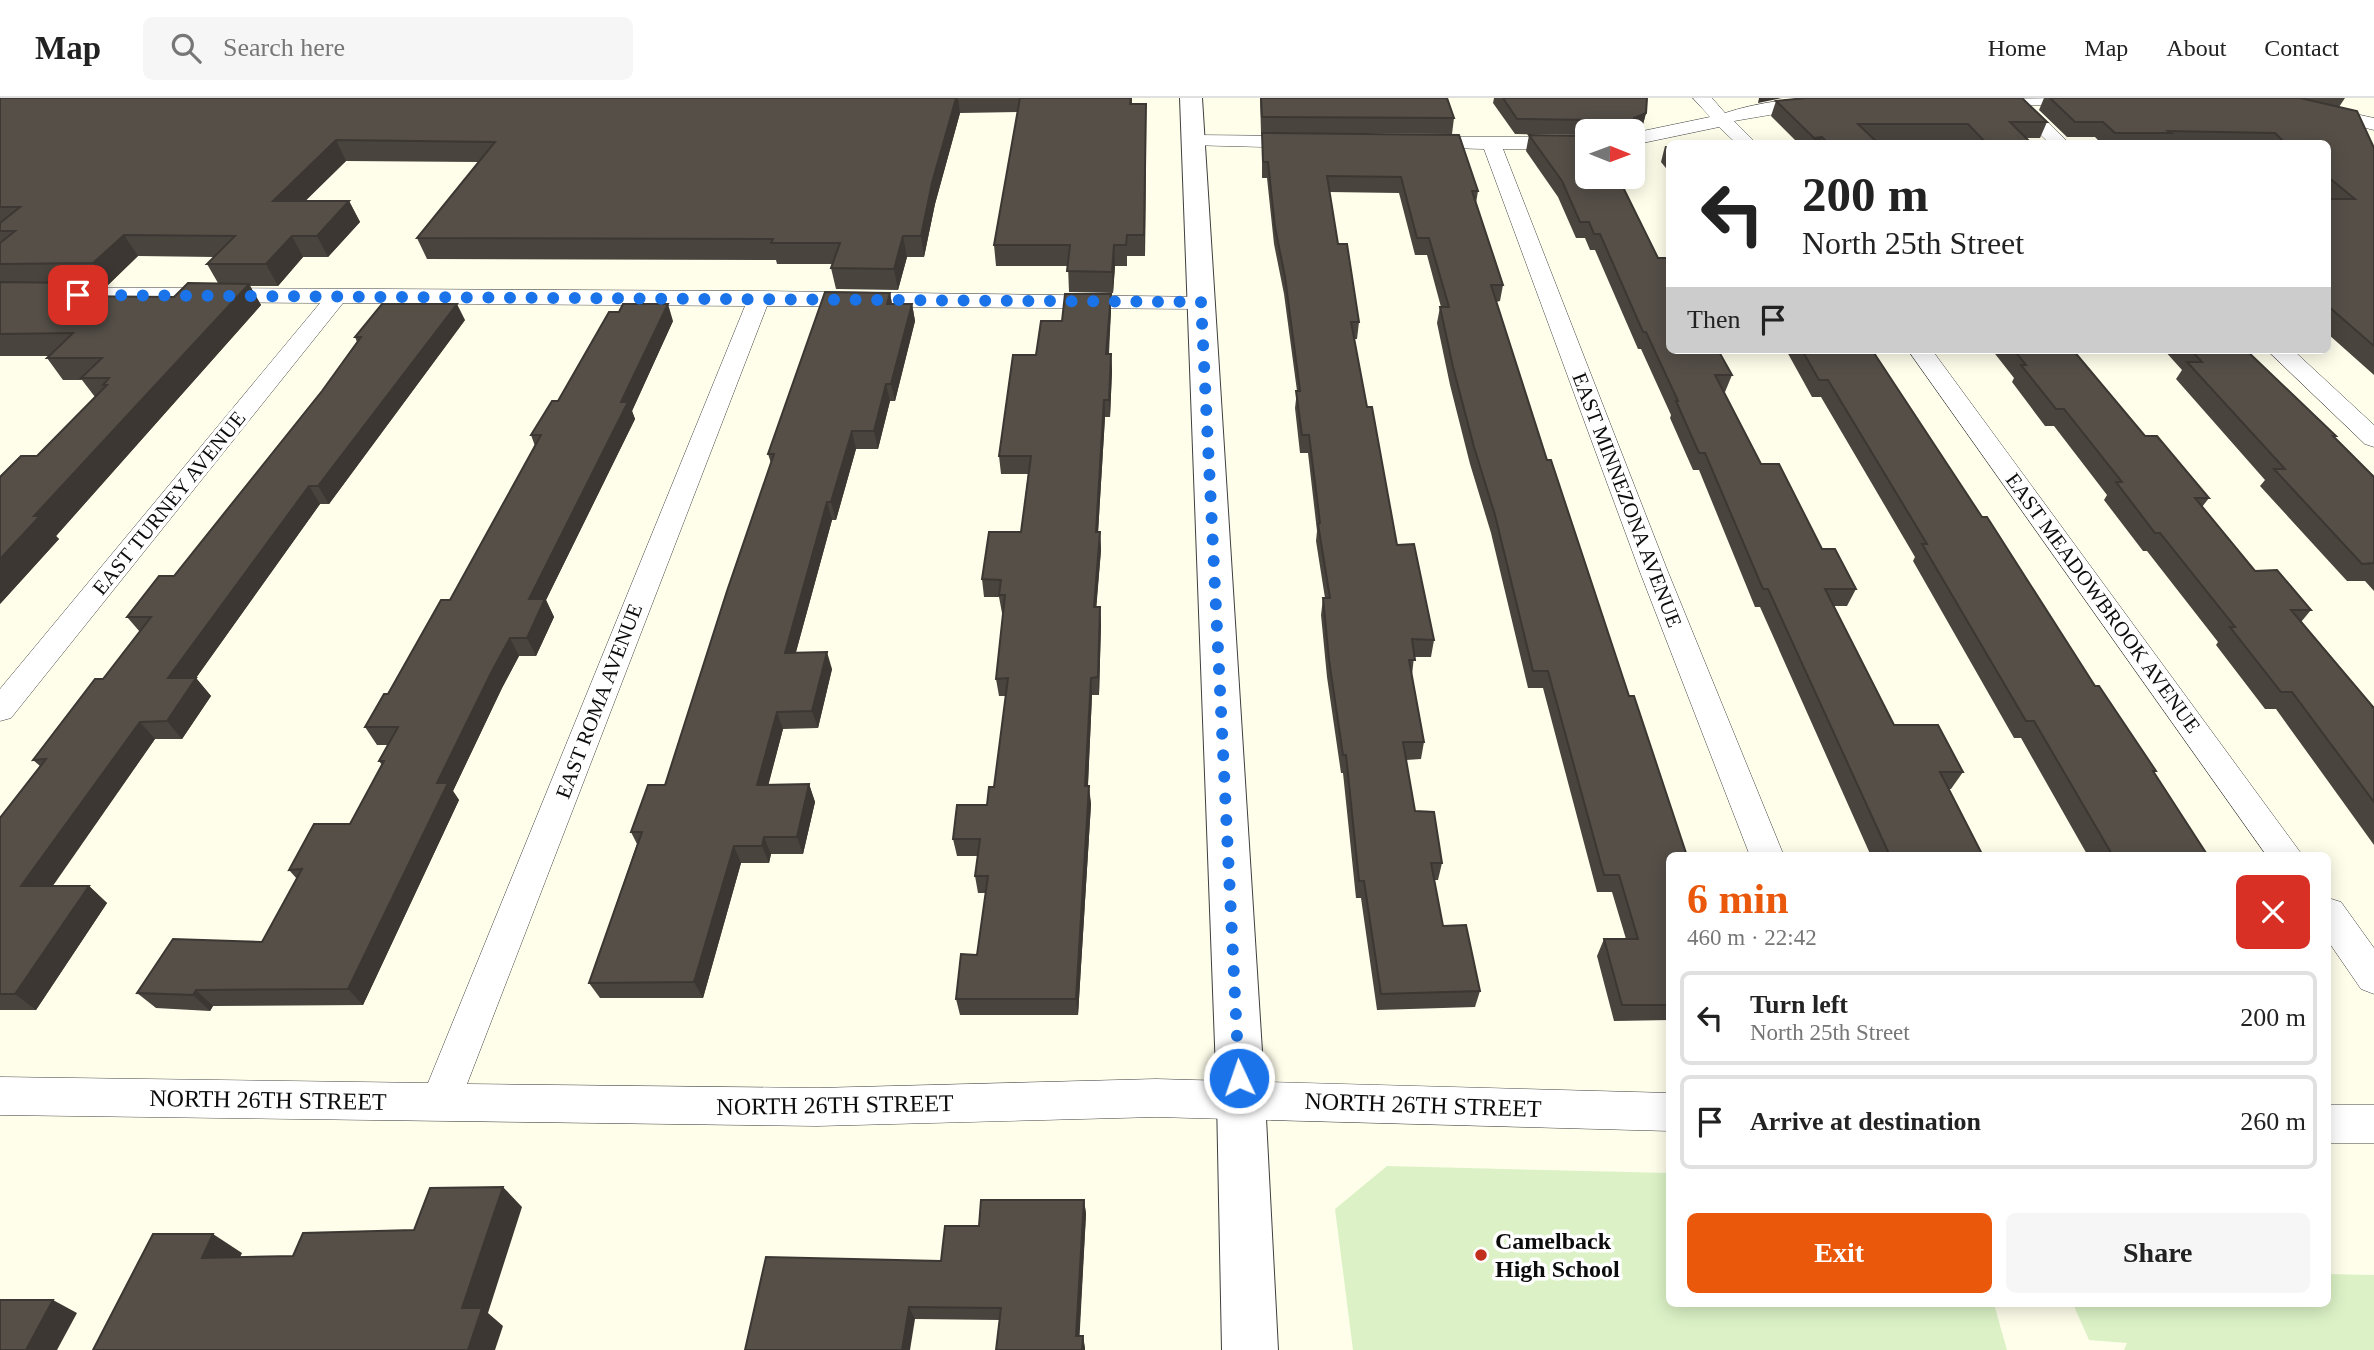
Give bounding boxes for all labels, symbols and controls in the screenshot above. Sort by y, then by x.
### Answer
search box [143,17,633,80]
icon: search [167,29,205,67]
text: Map [35,30,101,66]
text: Search here [223,33,345,62]
text: Home [1988,35,2046,61]
text: Map [2084,35,2128,61]
text: About [2166,35,2226,61]
text: Contact [2264,35,2339,61]
north arrow [1575,119,1645,189]
map controls [1575,119,1645,189]
text: 200 m [1802,167,1929,222]
icon: left [1687,168,1778,259]
text: North 25th Street [1802,225,2024,261]
pin [48,265,108,325]
icon: arrive [59,276,97,314]
icon: arrive [1754,301,1792,339]
text: Then [1687,305,1740,334]
street label: EAST MINNEZONA AVENUE [1567,369,1687,631]
street label: EAST TURNEY AVENUE [88,406,250,600]
street label: EAST MEADOWBROOK AVENUE [2001,468,2205,738]
street label: EAST ROMA AVENUE [551,600,647,802]
button: close [2236,875,2310,949]
text: 6 min [1687,876,1789,922]
text: 460 m · 22:42 [1687,925,1817,950]
text: Turn left [1750,990,1848,1019]
icon: left [1691,999,1729,1037]
text: 200 m [2240,1003,2306,1032]
text: North 25th Street [1750,1020,1910,1045]
position arrow [1202,1041,1276,1115]
street label: NORTH 26TH STREET [149,1085,387,1115]
street label: NORTH 26TH STREET [1304,1088,1542,1122]
street label: NORTH 26TH STREET [716,1090,954,1120]
icon: arrive [1691,1103,1729,1141]
text: Arrive at destination [1750,1107,1981,1136]
text: 260 m [2240,1107,2306,1136]
button: Exit [1687,1213,1992,1293]
button: Share [2006,1213,2310,1293]
place label: Camelback High School [1495,1228,1620,1282]
marker: Camelback High School [1473,1247,1489,1263]

